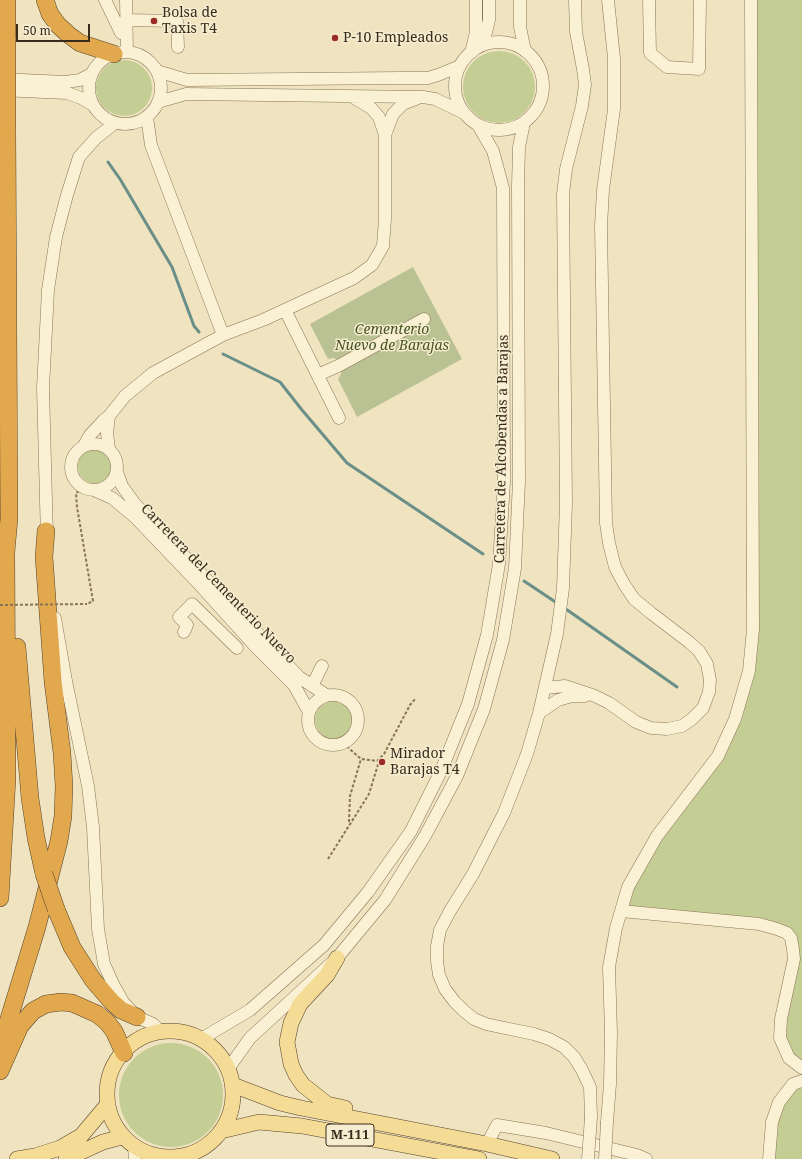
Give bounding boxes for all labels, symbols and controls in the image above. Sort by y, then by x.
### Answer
place label: Bolsa de Taxis T4 [162,5,217,38]
scale bar [18,16,92,42]
marker: Bolsa de Taxis T4 [149,16,159,26]
text: 50 m [23,22,51,39]
place label: P-10 Empleados [343,30,448,46]
marker: P-10 Empleados [330,33,340,43]
park label: Cementerio Nuevo de Barajas [335,322,449,354]
street label: Carretera de Alcobendas a Barajas [492,334,512,564]
street label: Carretera del Cementerio Nuevo [137,501,299,667]
place label: Mirador Barajas T4 [390,746,460,778]
marker: Mirador Barajas T4 [377,757,387,767]
road number: M-111 [326,1124,374,1146]

